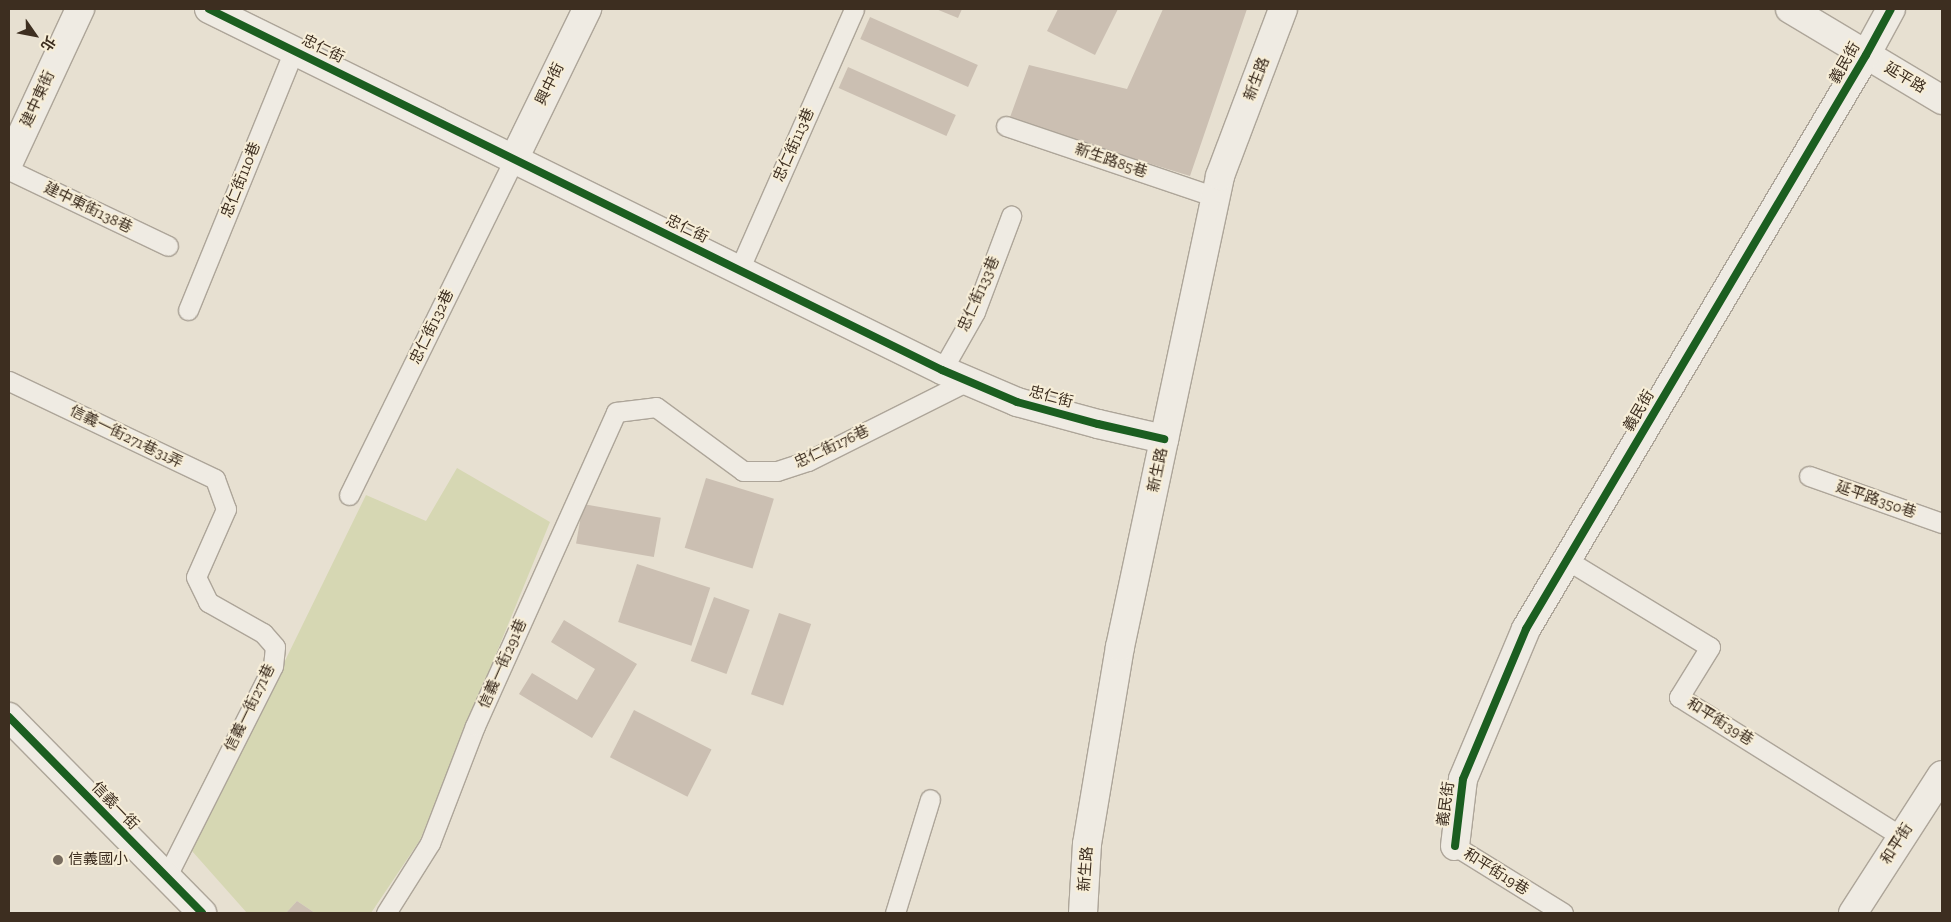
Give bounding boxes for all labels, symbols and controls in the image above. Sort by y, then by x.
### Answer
north arrow [10,10,60,60]
street label: 忠仁街 [299,31,347,67]
text: 北 [37,33,59,54]
street label: 義民街 [1826,39,1864,87]
street label: 新生路 [1241,55,1273,103]
street label: 延平路 [1881,59,1929,97]
street label: 興中街 [532,60,568,108]
street label: 建中東街 [17,68,59,130]
street label: 忠仁街113巷 [770,105,818,185]
street label: 忠仁街110巷 [218,139,264,221]
street label: 新生路85巷 [1072,140,1150,182]
street label: 建中東街138巷 [41,179,135,237]
street label: 忠仁街 [663,211,711,247]
street label: 忠仁街133巷 [954,254,1004,334]
street label: 忠仁街132巷 [406,287,458,367]
street label: 忠仁街 [1027,382,1075,412]
street label: 義民街 [1620,387,1658,435]
street label: 信義一街271巷31弄 [66,402,186,472]
street label: 忠仁街176巷 [792,422,872,472]
street label: 新生路 [1145,446,1171,494]
street label: 延平路350巷 [1834,478,1918,522]
street label: 信義一街291巷 [475,616,531,712]
street label: 信義一街271巷 [221,661,279,755]
street label: 和平街39巷 [1683,694,1757,750]
street label: 信義一街 [88,778,142,834]
street label: 義民街 [1434,780,1458,828]
street label: 和平街 [1877,820,1917,868]
street label: 和平街19巷 [1460,845,1532,899]
street label: 新生路 [1075,846,1097,892]
place label: 信義國小 [68,851,128,869]
marker: 信義國小 [52,854,64,866]

